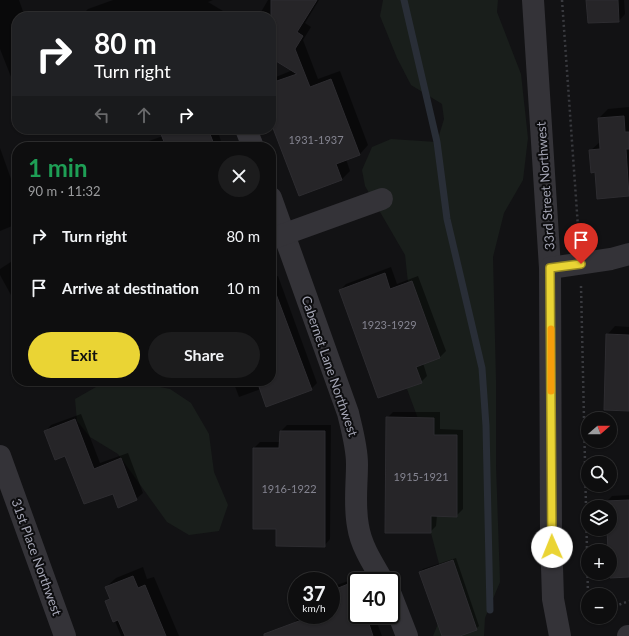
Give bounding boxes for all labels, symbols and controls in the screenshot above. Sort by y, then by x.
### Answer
text: 80 m [94,26,157,60]
icon: right [28,28,80,80]
text: Turn right [94,60,171,82]
icon: left [91,104,113,126]
icon: ahead [133,104,155,126]
icon: right [175,104,197,126]
street label: 33rd Street Northwest [533,121,557,251]
house number: 1931-1937 [288,133,344,146]
text: 1 min [28,153,88,182]
button: close [218,155,260,197]
text: 90 m · 11:32 [28,183,101,199]
pin [564,223,598,264]
icon: right [28,225,50,247]
text: Turn right [62,227,127,245]
text: 80 m [226,227,260,245]
icon: arrive [570,229,592,251]
icon: arrive [28,277,50,299]
text: Arrive at destination [62,279,199,297]
text: 10 m [226,279,260,297]
street label: Cabernet Lane Northwest [298,294,362,439]
house number: 1923-1929 [361,318,417,331]
button: Exit [28,332,140,378]
button: Share [148,332,260,378]
north arrow [581,412,617,448]
map controls [581,412,617,624]
button: search [581,456,617,492]
house number: 1915-1921 [393,470,449,483]
house number: 1916-1922 [261,482,317,495]
street label: 31st Place Northwest [8,496,66,618]
button: layers [581,500,617,536]
position arrow [531,526,573,568]
button: + [581,544,617,580]
speed limit sign: 40 [348,572,400,624]
text: 37 [302,581,326,605]
button: − [581,588,617,624]
text: km/h [302,602,326,614]

